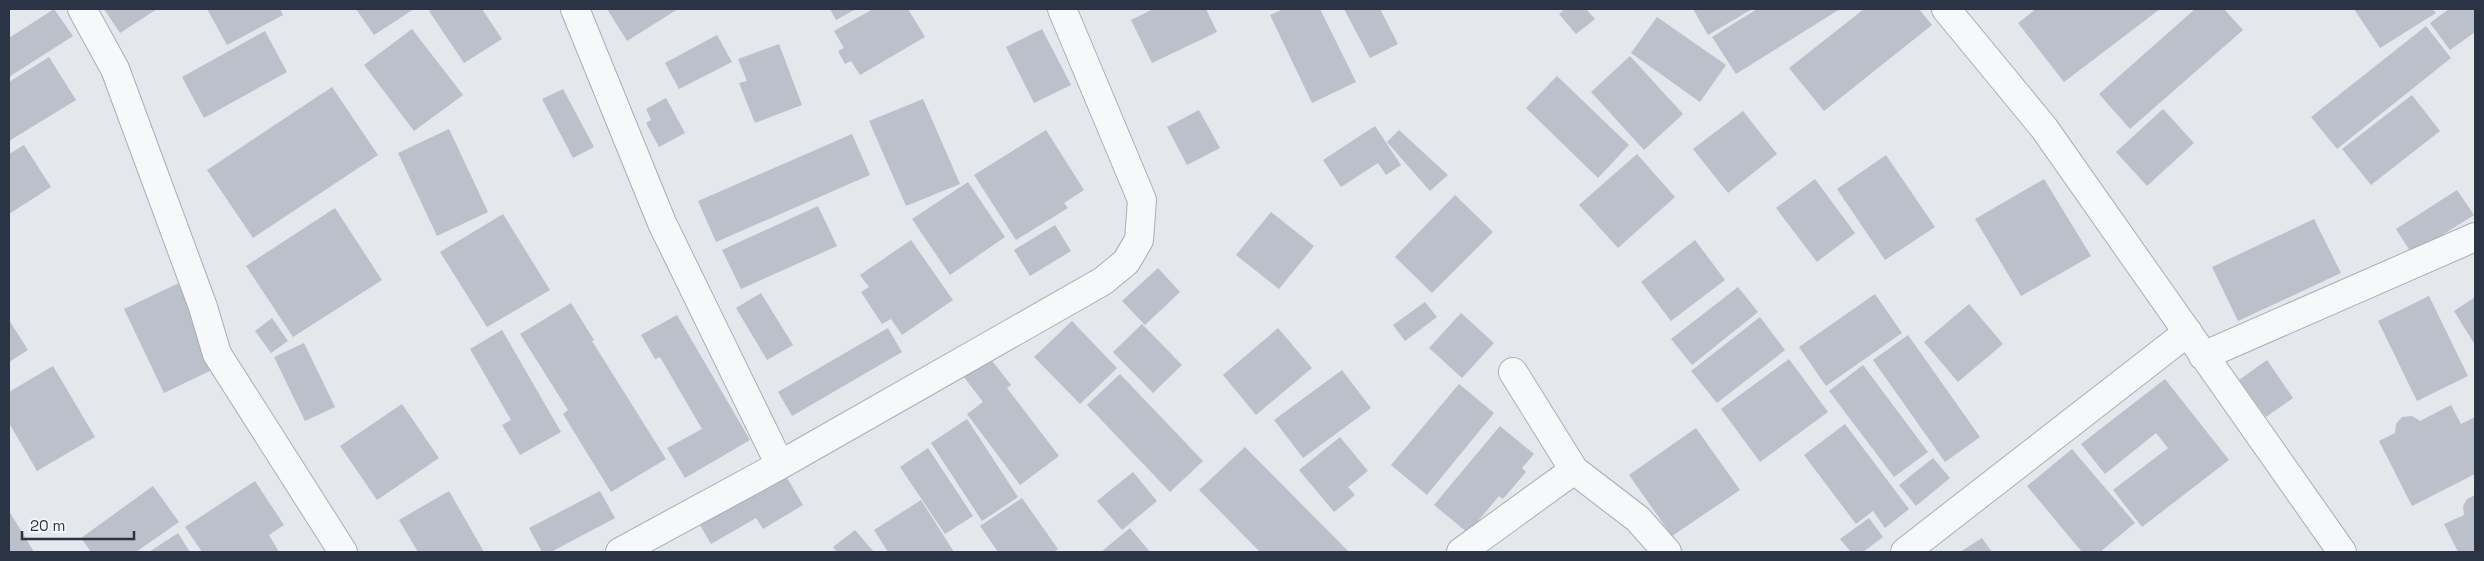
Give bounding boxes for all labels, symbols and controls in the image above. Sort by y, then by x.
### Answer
scale bar [22,508,135,540]
text: 20 m [30,516,65,535]

